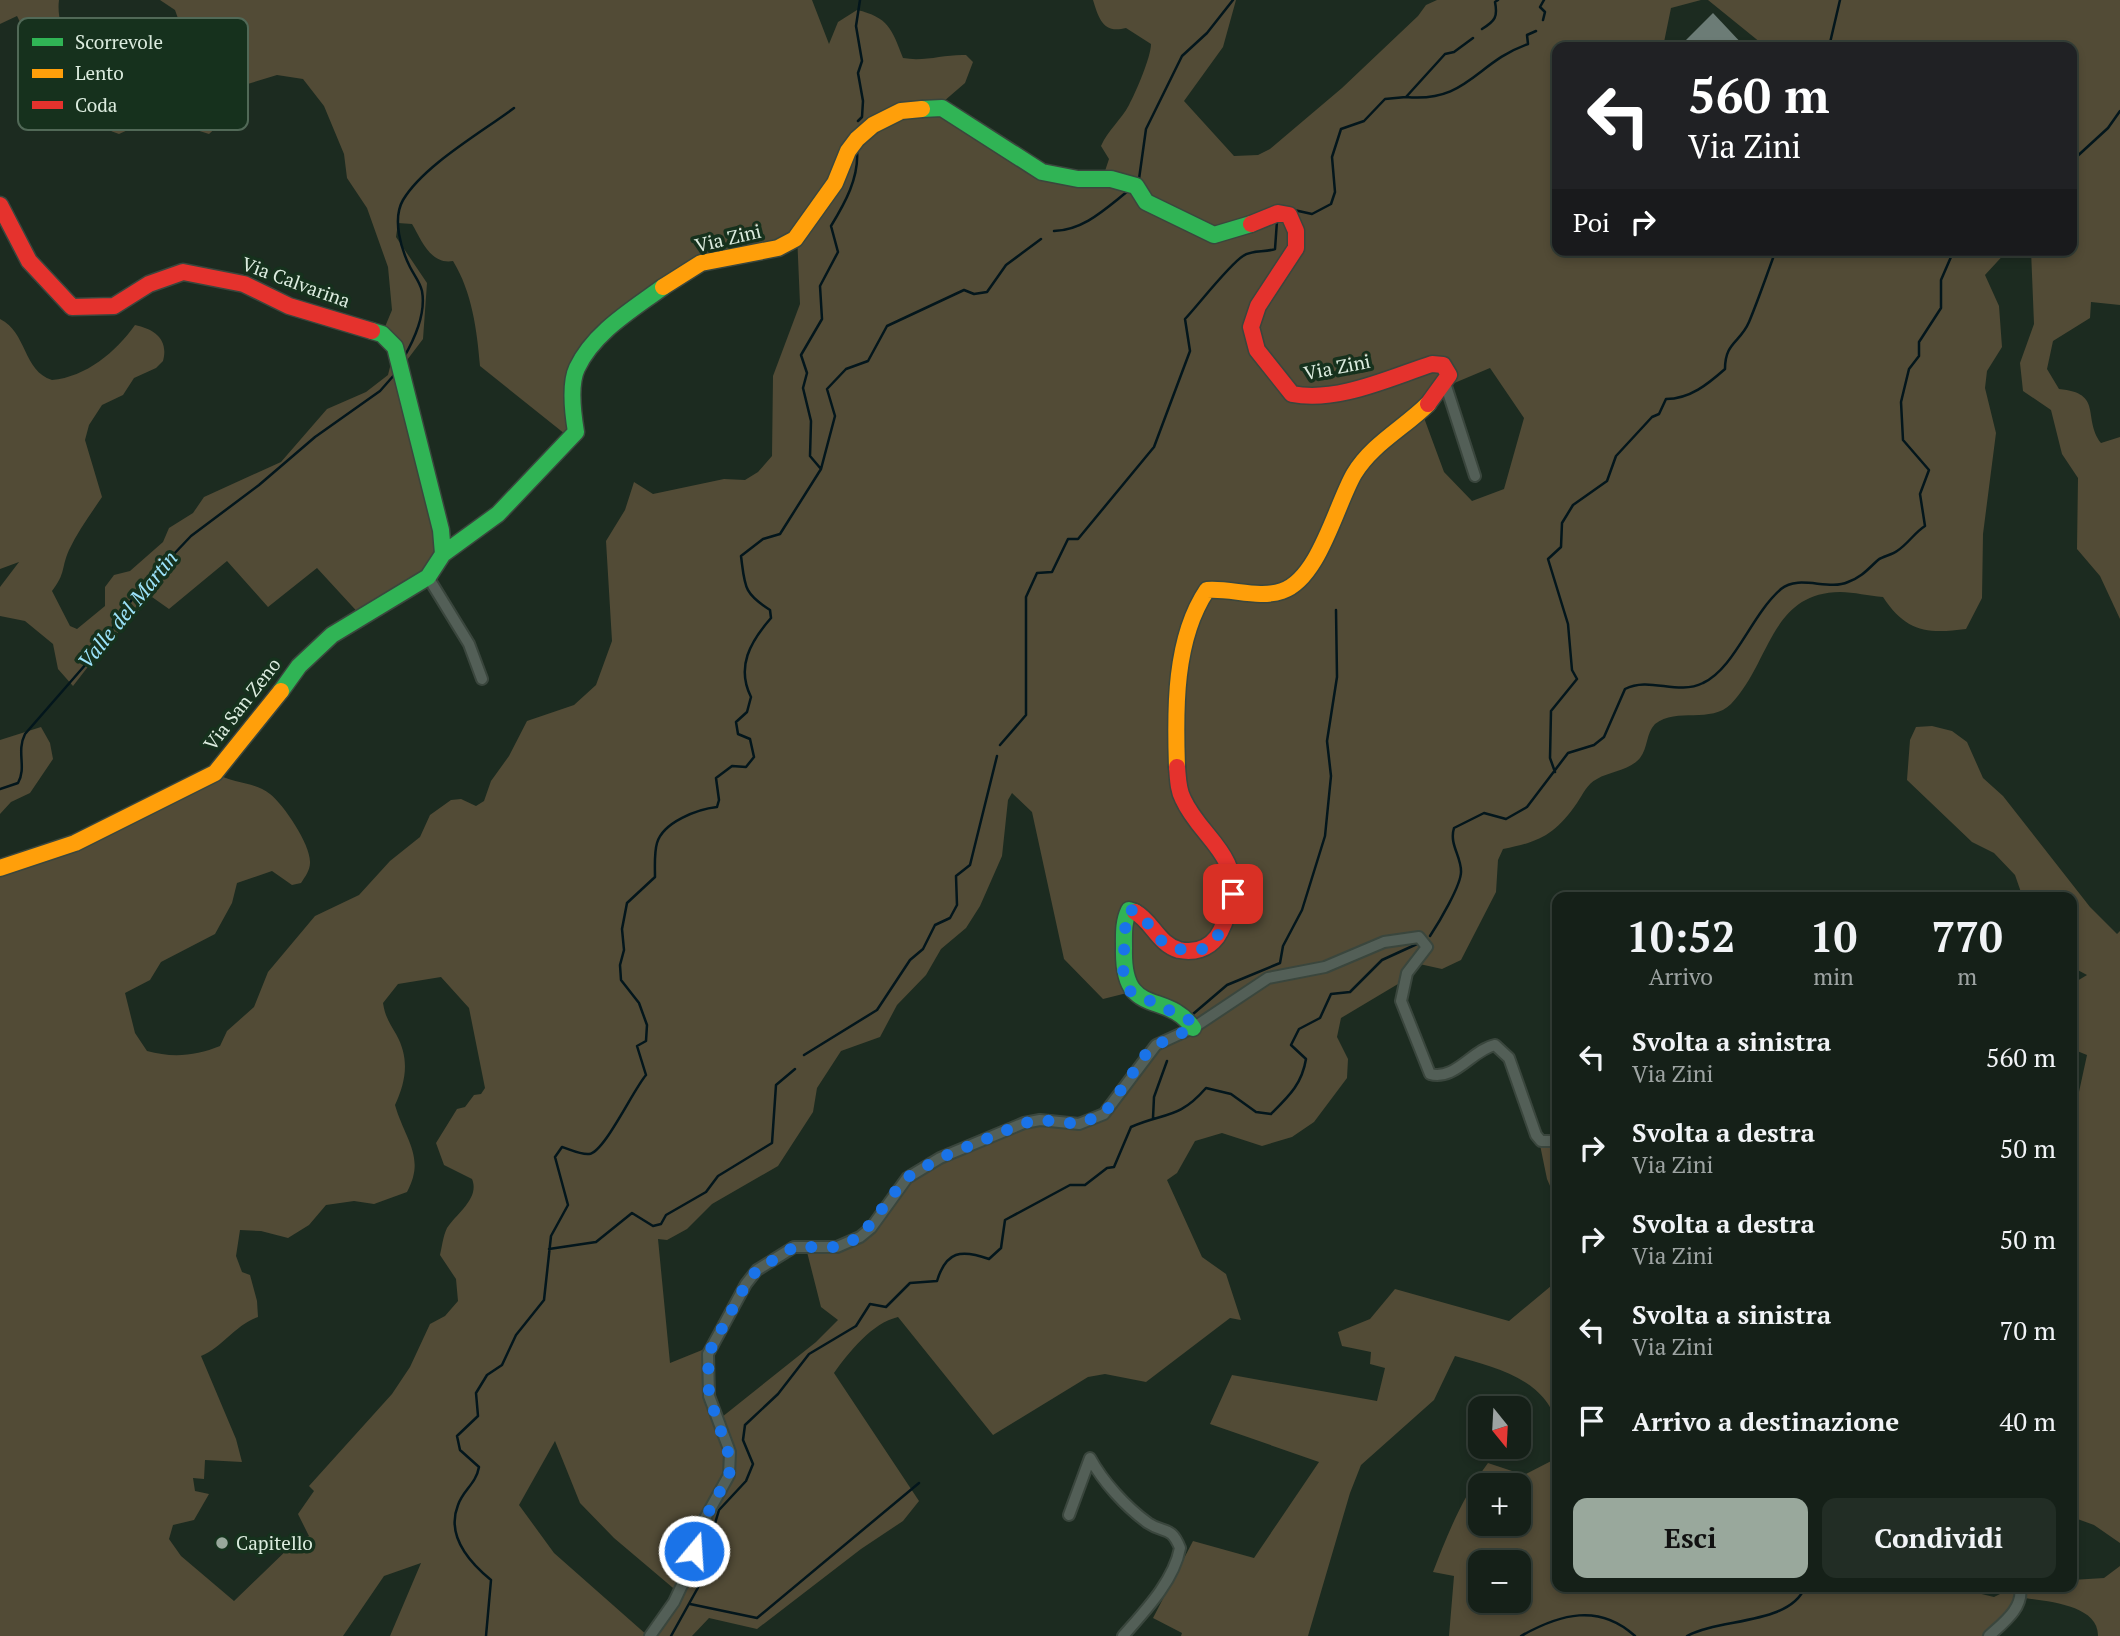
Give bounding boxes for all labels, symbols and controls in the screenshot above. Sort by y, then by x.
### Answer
legend [18,18,248,130]
text: Scorrevole [75,29,163,54]
text: Lento [75,60,124,85]
text: 560 m [1688,62,1830,127]
icon: left [1573,70,1664,161]
text: Coda [75,92,118,117]
text: Via Zini [1688,125,1801,167]
icon: right [1624,203,1662,241]
text: Poi [1573,205,1610,239]
street label: Via Zini [692,218,763,257]
street label: Via Calvarina [239,250,354,313]
street label: Via Zini [1302,348,1372,385]
water label: Valle del Martin [71,545,183,674]
street label: Via San Zeno [198,652,286,755]
pin [1203,864,1263,924]
icon: arrive [1214,875,1252,913]
text: 10:52 [1626,908,1736,964]
text: 10 [1810,908,1857,964]
text: 770 [1932,908,2003,964]
text: Arrivo [1649,961,1713,992]
text: min [1813,961,1854,992]
text: m [1957,961,1977,992]
text: Svolta a sinistra [1632,1024,1831,1058]
icon: left [1573,1038,1611,1076]
text: 560 m [1986,1040,2056,1074]
text: Via Zini [1632,1058,1713,1089]
text: Svolta a destra [1632,1115,1815,1149]
icon: right [1573,1129,1611,1167]
text: 50 m [2000,1131,2056,1165]
text: Via Zini [1632,1149,1713,1180]
text: Svolta a destra [1632,1206,1815,1240]
icon: right [1573,1220,1611,1258]
text: 50 m [2000,1222,2056,1256]
text: Via Zini [1632,1240,1713,1271]
text: Svolta a sinistra [1632,1297,1831,1331]
icon: left [1573,1311,1611,1349]
text: 70 m [2000,1313,2056,1347]
text: Via Zini [1632,1331,1713,1362]
north arrow [1468,1396,1531,1460]
map controls [1468,1396,1531,1613]
icon: arrive [1573,1402,1611,1440]
text: Arrivo a destinazione [1632,1404,1899,1438]
text: 40 m [2000,1404,2056,1438]
button: + [1468,1473,1531,1536]
button: Esci [1573,1498,1808,1578]
button: Condividi [1822,1498,2056,1578]
position arrow [657,1514,731,1588]
place label: Capitello [236,1530,313,1555]
marker: Capitello [214,1535,230,1551]
button: − [1468,1550,1531,1613]

